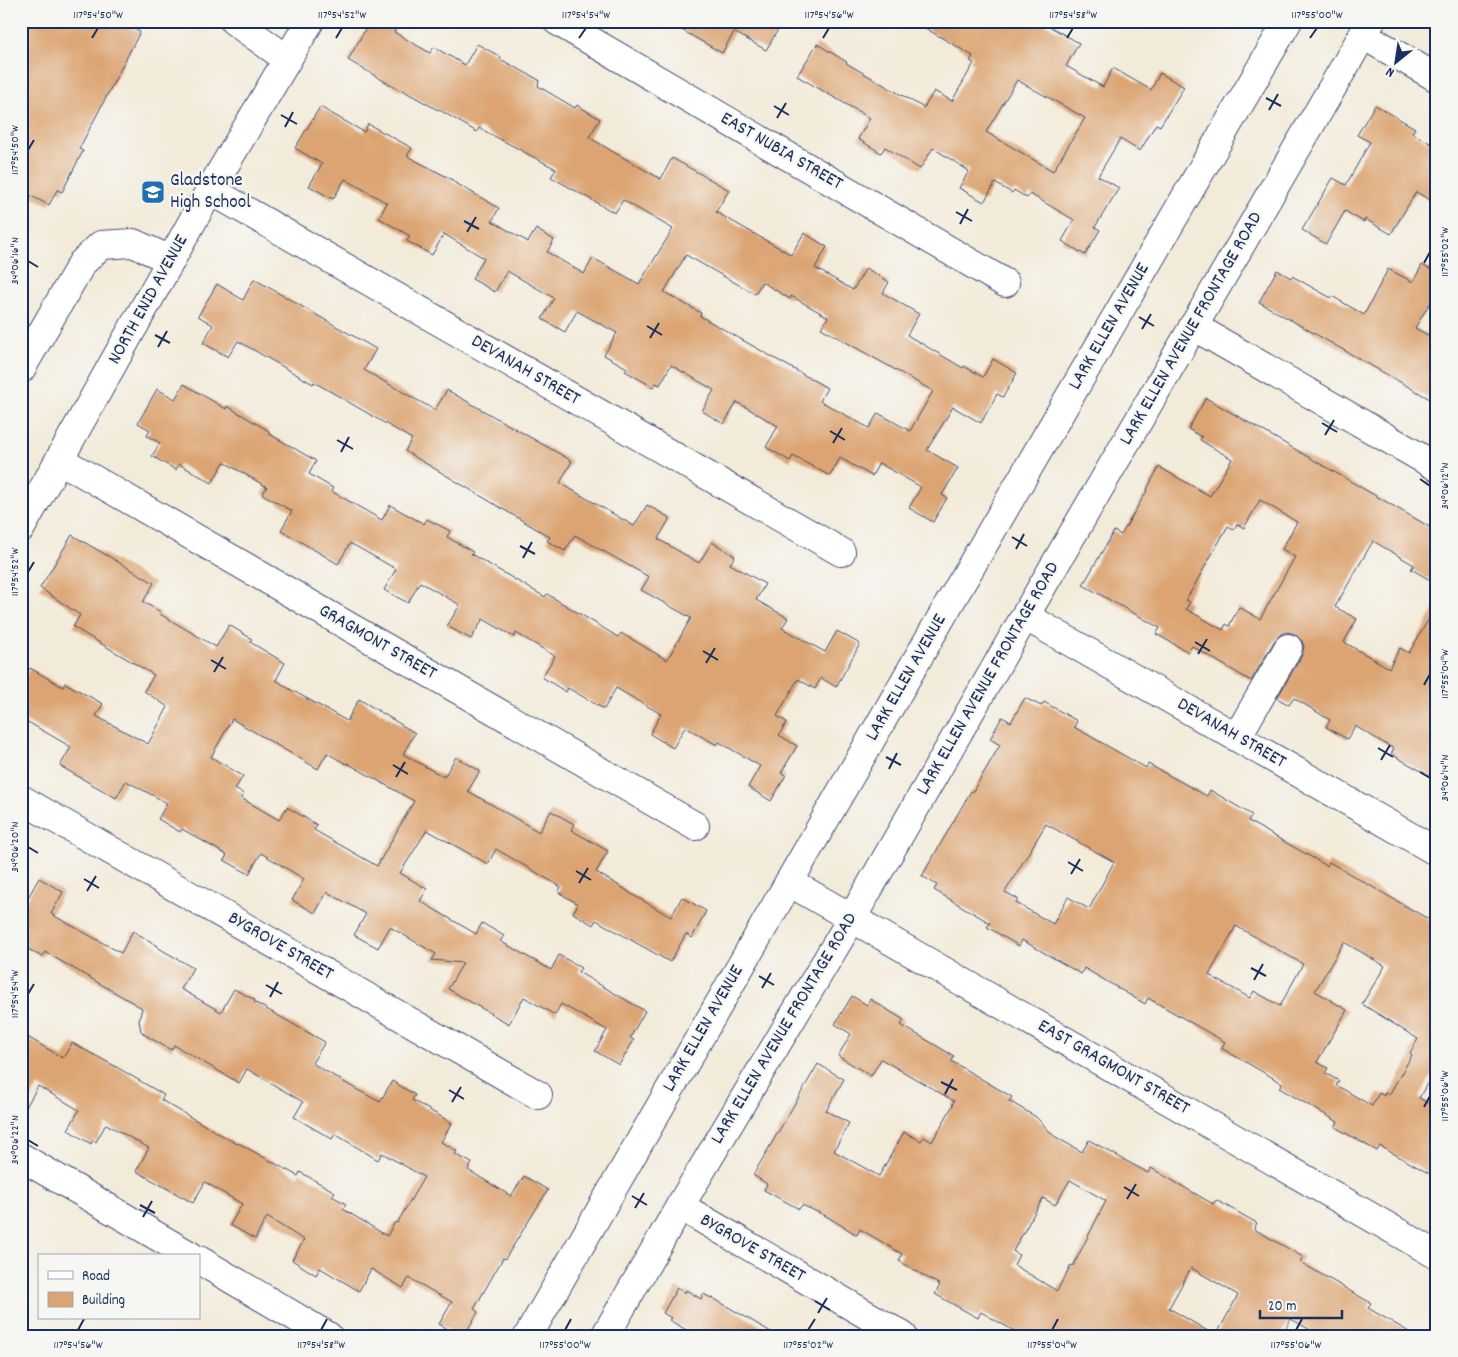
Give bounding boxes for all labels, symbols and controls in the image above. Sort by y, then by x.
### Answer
text: 117°54'50"W [73,7,123,24]
text: 117°54'52"W [318,7,366,24]
text: 117°54'54"W [562,7,610,24]
text: 117°54'56"W [804,7,854,24]
text: 117°54'58"W [1049,7,1097,24]
text: 117°55'00"W [1291,7,1343,24]
north arrow [1370,38,1420,88]
text: N [1382,61,1398,82]
street label: EAST NUBIA STREET [715,106,848,198]
text: 117°54'50"W [7,125,24,175]
place label: Gladstone High School [170,168,251,217]
school or university icon: Gladstone High School [140,179,166,205]
street label: LARK ELLEN AVENUE FRONTAGE ROAD [1114,207,1270,451]
text: 117°55'02"W [1437,227,1454,277]
street label: NORTH ENID AVENUE [102,230,196,370]
text: 34°06'16"N [7,237,24,285]
street label: LARK ELLEN AVENUE [1063,258,1157,395]
street label: DEVANAH STREET [465,329,585,413]
text: 34°06'12"N [1437,462,1454,510]
text: 117°54'52"W [7,548,24,596]
street label: LARK ELLEN AVENUE FRONTAGE ROAD [911,557,1067,801]
street label: GRAGMONT STREET [313,598,441,688]
street label: LARK ELLEN AVENUE [860,609,954,746]
text: 117°55'04"W [1437,649,1454,699]
street label: DEVANAH STREET [1171,692,1291,776]
text: 34°06'14"N [1437,755,1454,801]
text: 34°06'20"N [7,821,24,872]
street label: BYGROVE STREET [222,906,338,988]
street label: LARK ELLEN AVENUE FRONTAGE ROAD [705,908,865,1150]
street label: LARK ELLEN AVENUE [657,960,751,1097]
text: 117°54'54"W [7,970,24,1018]
street label: EAST GRAGMONT STREET [1032,1013,1194,1123]
text: 117°55'06"W [1437,1071,1454,1121]
text: 34°06'22"N [7,1115,24,1165]
street label: BYGROVE STREET [694,1208,810,1290]
legend [38,1254,200,1320]
text: Road [82,1266,110,1288]
scale bar [1260,1287,1343,1319]
text: Building [82,1290,125,1312]
text: 20 m [1268,1296,1296,1318]
text: 117°54'56"W [53,1337,103,1354]
text: 117°54'58"W [297,1337,345,1354]
text: 117°55'00"W [539,1337,591,1354]
text: 117°55'02"W [783,1337,833,1354]
text: 117°55'04"W [1027,1337,1077,1354]
text: 117°55'06"W [1271,1337,1321,1354]

